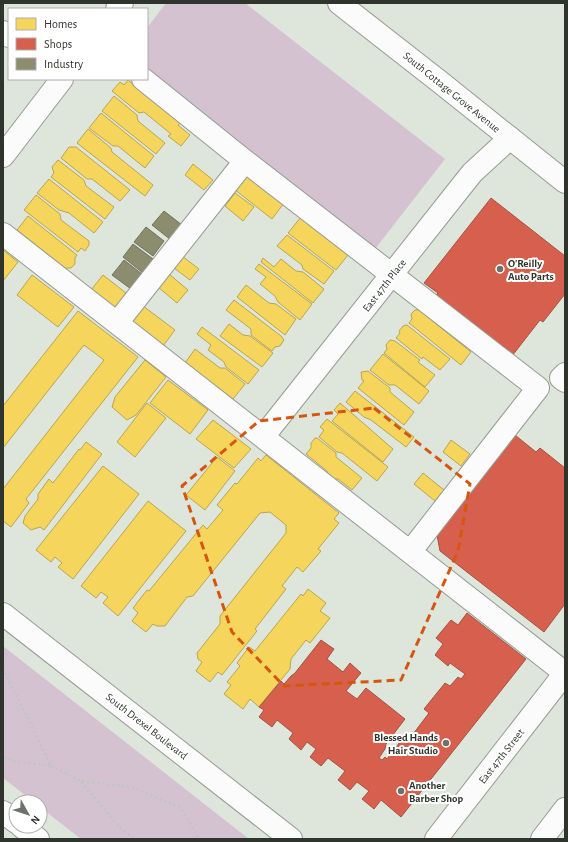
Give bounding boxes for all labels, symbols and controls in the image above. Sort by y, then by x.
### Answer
legend [8,8,148,80]
text: Homes [44,18,77,30]
text: Shops [44,38,72,50]
street label: South Cottage Grove Avenue [401,50,502,135]
text: Industry [44,58,83,71]
street label: East 47th Place [361,257,408,314]
place label: O'Reilly Auto Parts [508,258,554,282]
marker: O'Reilly Auto Parts [495,264,505,274]
street label: South Drexel Boulevard [104,691,190,762]
street label: East 47th Street [477,726,526,786]
place label: Blessed Hands Hair Studio [374,732,439,756]
marker: Blessed Hands Hair Studio [441,738,451,748]
place label: Another Barber Shop [409,780,463,804]
marker: Another Barber Shop [396,786,406,796]
north arrow [8,794,48,834]
text: N [29,814,42,826]

